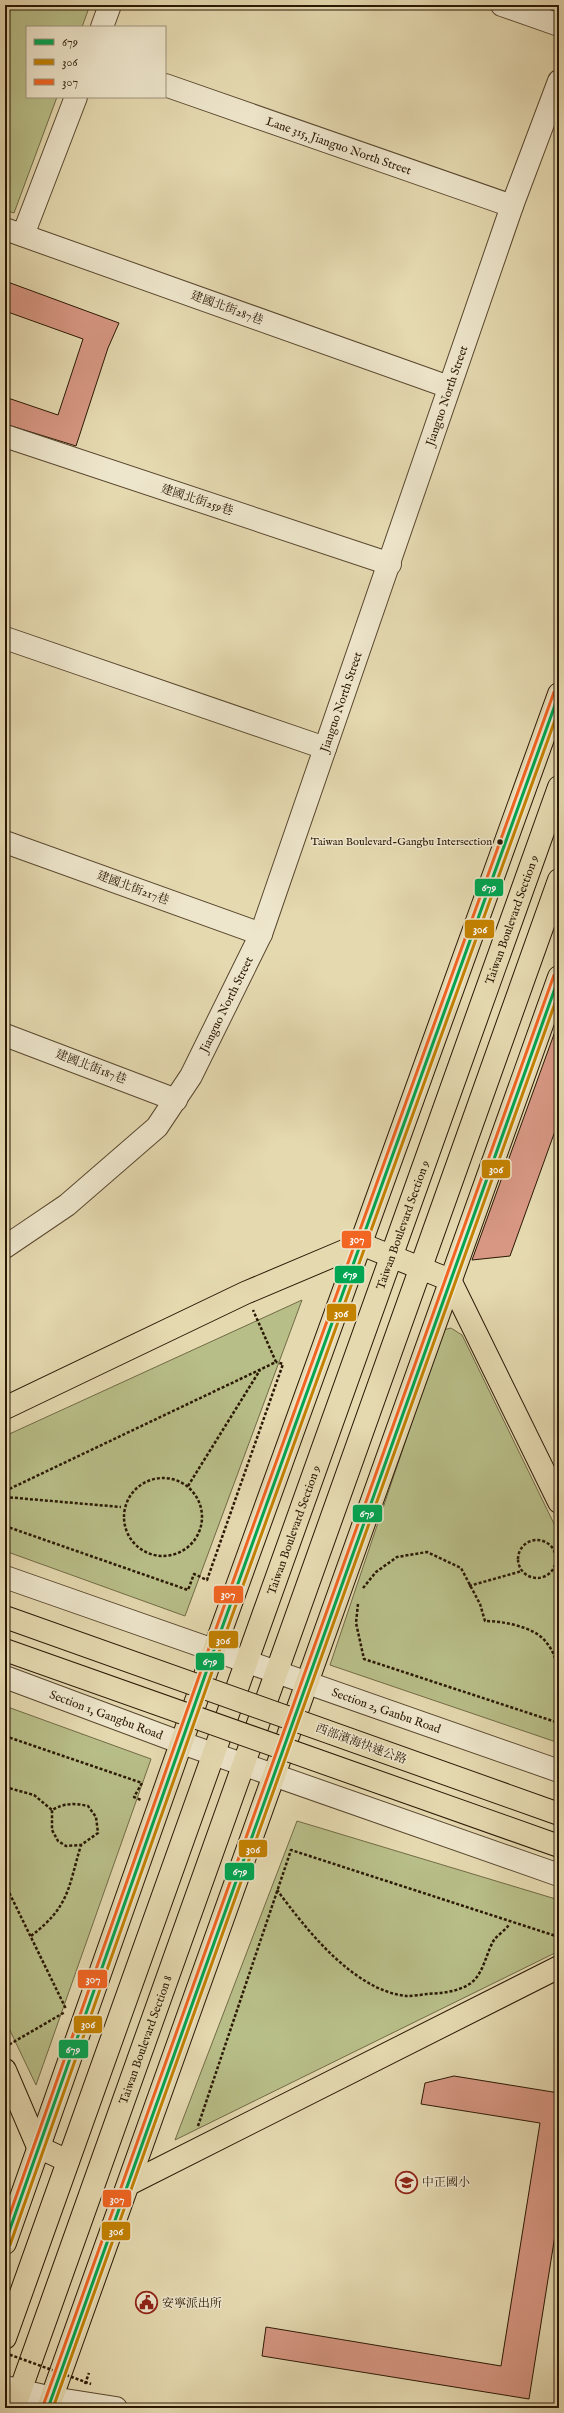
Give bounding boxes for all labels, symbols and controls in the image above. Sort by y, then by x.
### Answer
legend [26,26,166,98]
text: 679 [62,35,78,50]
text: 306 [62,55,78,70]
text: 307 [62,75,78,90]
street label: Lane 315, Jianguo North Street [264,113,413,178]
street label: 建國北街287巷 [189,288,265,328]
street label: Jianguo North Street [422,343,471,450]
street label: 建國北街259巷 [159,481,235,519]
street label: Jianguo North Street [316,650,365,756]
place label: Taiwan Boulevard-Gangbu Intersection [311,835,492,849]
marker: Taiwan Boulevard-Gangbu Intersection [495,837,505,847]
street label: Taiwan Boulevard Section 9 [482,853,542,986]
street label: 建國北街217巷 [95,868,171,908]
line badge: 679 [474,878,504,897]
text: 679 [482,881,496,895]
line badge: 306 [464,919,495,939]
text: 306 [473,923,488,937]
street label: Jianguo North Street [195,954,256,1057]
street label: 建國北街187巷 [53,1047,129,1087]
street label: Taiwan Boulevard Section 9 [373,1158,433,1292]
line badge: 306 [481,1159,511,1179]
text: 306 [489,1163,504,1177]
line badge: 307 [341,1230,372,1249]
text: 307 [350,1233,364,1247]
line badge: 679 [334,1265,365,1284]
text: 679 [343,1268,357,1282]
line badge: 306 [326,1303,357,1322]
text: 306 [334,1307,349,1321]
street label: Taiwan Boulevard Section 9 [264,1463,324,1597]
line badge: 679 [352,1504,383,1523]
text: 679 [360,1507,374,1521]
line badge: 307 [213,1585,244,1604]
text: 307 [221,1588,235,1602]
line badge: 306 [208,1630,239,1649]
text: 306 [216,1634,231,1648]
line badge: 679 [195,1652,225,1671]
text: 679 [203,1655,217,1669]
street label: Section 2, Ganbu Road [330,1685,443,1737]
street label: Section 1, Gangbu Road [47,1687,166,1743]
street label: 西部濱海快速公路 [313,1721,409,1767]
line badge: 306 [238,1839,268,1858]
text: 306 [246,1843,261,1857]
line badge: 679 [224,1862,255,1881]
text: 679 [233,1865,247,1879]
line badge: 307 [77,1969,108,1989]
text: 307 [86,1973,100,1987]
street label: Taiwan Boulevard Section 8 [115,1973,175,2106]
line badge: 306 [73,2015,103,2034]
text: 306 [81,2018,96,2032]
line badge: 679 [58,2039,89,2059]
text: 679 [66,2043,80,2057]
school or university icon: 中正國小 [393,2169,419,2195]
place label: 中正國小 [422,2175,470,2190]
line badge: 307 [102,2189,132,2208]
text: 307 [110,2193,124,2207]
line badge: 306 [101,2221,131,2241]
text: 306 [109,2225,124,2239]
public building icon: 安寧派出所 [134,2290,160,2316]
place label: 安寧派出所 [162,2296,222,2311]

